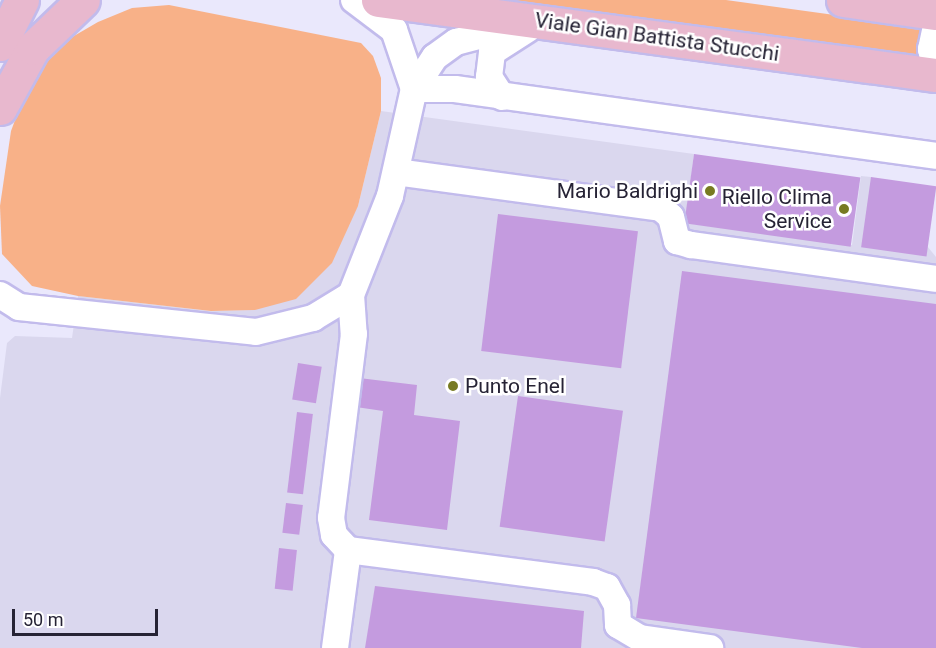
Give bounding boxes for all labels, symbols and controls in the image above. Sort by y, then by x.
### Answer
street label: Viale Gian Battista Stucchi [533,7,781,67]
place label: Mario Baldrighi [557,178,698,204]
marker: Mario Baldrighi [703,184,717,198]
place label: Riello Clima Service [722,184,832,234]
marker: Riello Clima Service [837,202,851,216]
place label: Punto Enel [465,373,565,399]
marker: Punto Enel [446,379,460,393]
scale bar [15,597,160,635]
text: 50 m [23,609,63,630]

